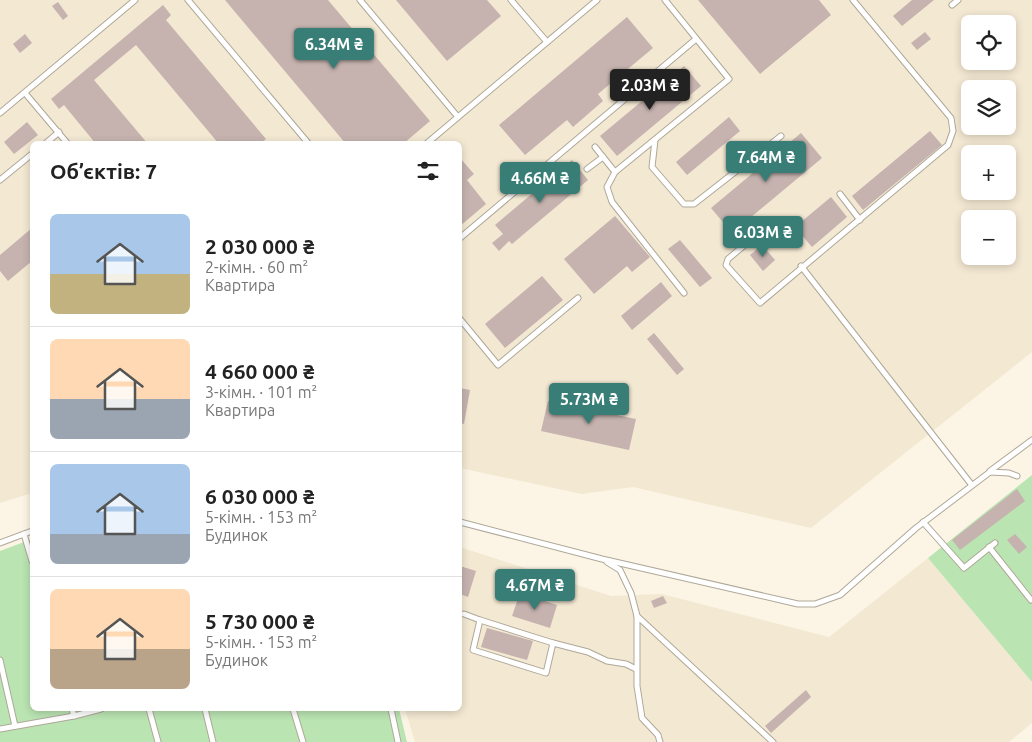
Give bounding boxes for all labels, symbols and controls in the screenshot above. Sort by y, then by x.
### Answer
map controls [961,15,1016,265]
button: locate [961,15,1016,70]
pin: 6.34M ₴ [288,28,380,70]
text: 6.34M ₴ [305,35,363,53]
pin: 2.03M ₴ [604,68,696,111]
text: 2.03M ₴ [621,76,679,94]
button: layers [961,80,1016,135]
pin: 7.64M ₴ [720,140,812,183]
button: + [961,145,1016,200]
text: 7.64M ₴ [737,148,795,166]
icon: filters [414,157,442,185]
text: Об’єктів: 7 [50,159,157,183]
pin: 4.66M ₴ [494,162,586,204]
text: 4.66M ₴ [511,169,569,187]
button: − [961,210,1016,265]
pin: 6.03M ₴ [717,216,809,258]
text: 6.03M ₴ [734,223,792,241]
icon: home [90,234,150,294]
text: 2 030 000 ₴ [205,234,315,258]
text: 2-кімн. · 60 m² [205,258,308,276]
text: Квартира [205,276,275,294]
icon: home [90,359,150,419]
text: 4 660 000 ₴ [205,359,315,383]
pin: 5.73M ₴ [543,382,635,425]
text: 3-кімн. · 101 m² [205,383,317,401]
text: 5.73M ₴ [560,390,618,408]
text: Квартира [205,401,275,419]
icon: home [90,484,150,544]
text: 6 030 000 ₴ [205,484,315,508]
text: 5-кімн. · 153 m² [205,508,317,526]
text: Будинок [205,526,268,544]
pin: 4.67M ₴ [489,568,581,611]
text: 4.67M ₴ [506,576,564,594]
icon: home [90,609,150,669]
text: 5 730 000 ₴ [205,609,315,633]
text: 5-кімн. · 153 m² [205,633,317,651]
text: Будинок [205,651,268,669]

